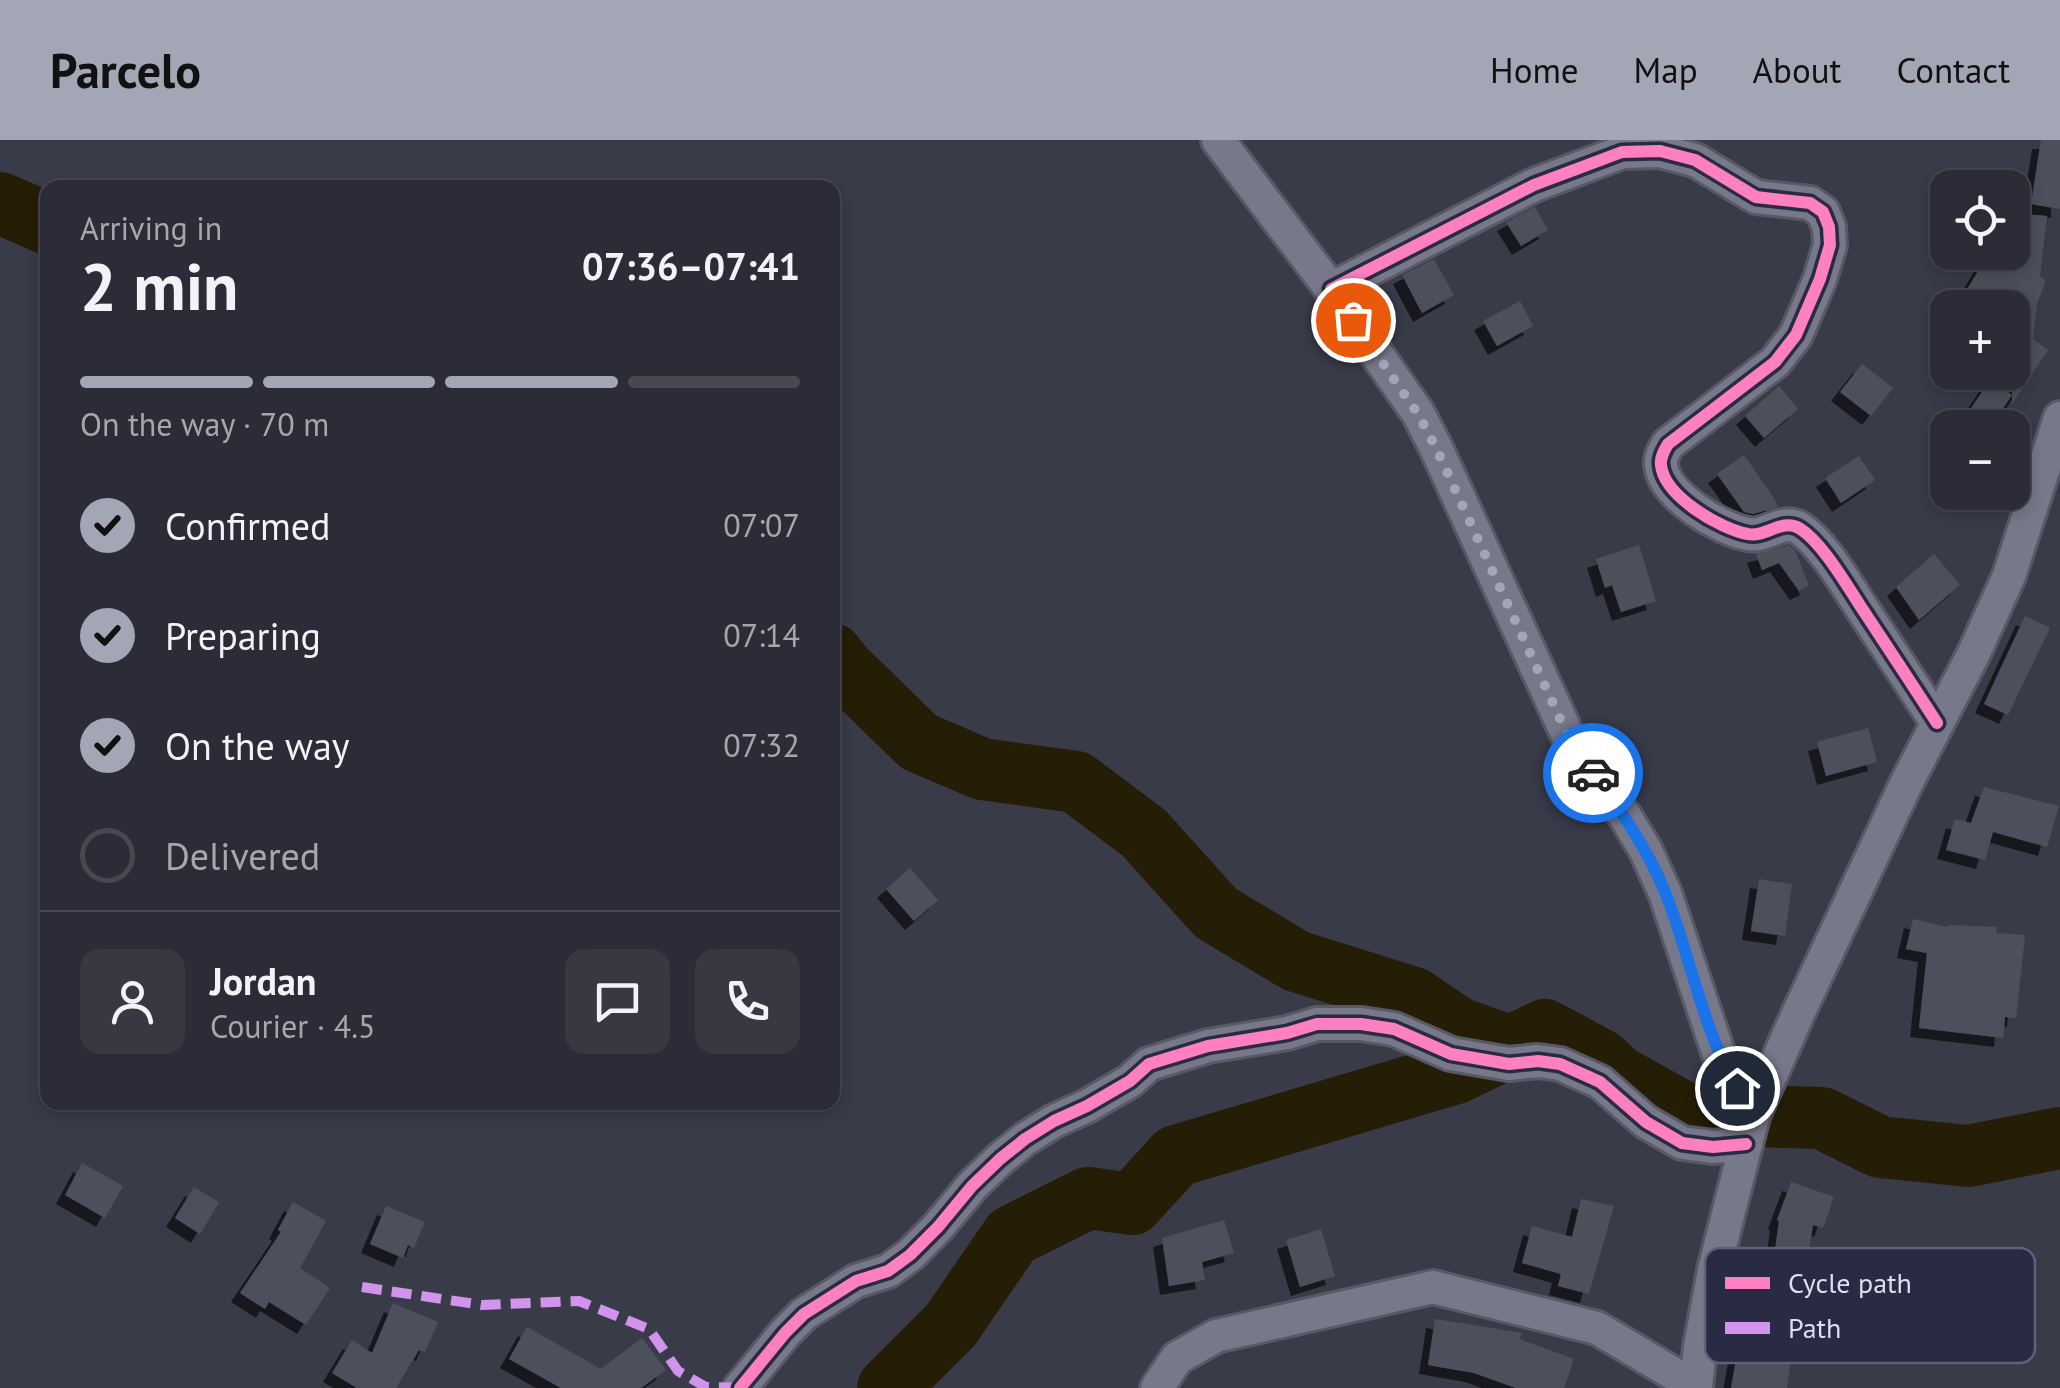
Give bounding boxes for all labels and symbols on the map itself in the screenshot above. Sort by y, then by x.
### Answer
pin [1311,278,1396,363]
courier [1543,723,1643,823]
pin [1695,1046,1780,1131]
legend [1705,1248,2035,1363]
text: Cycle path [1788,1264,1912,1301]
text: Path [1788,1309,1841,1346]

